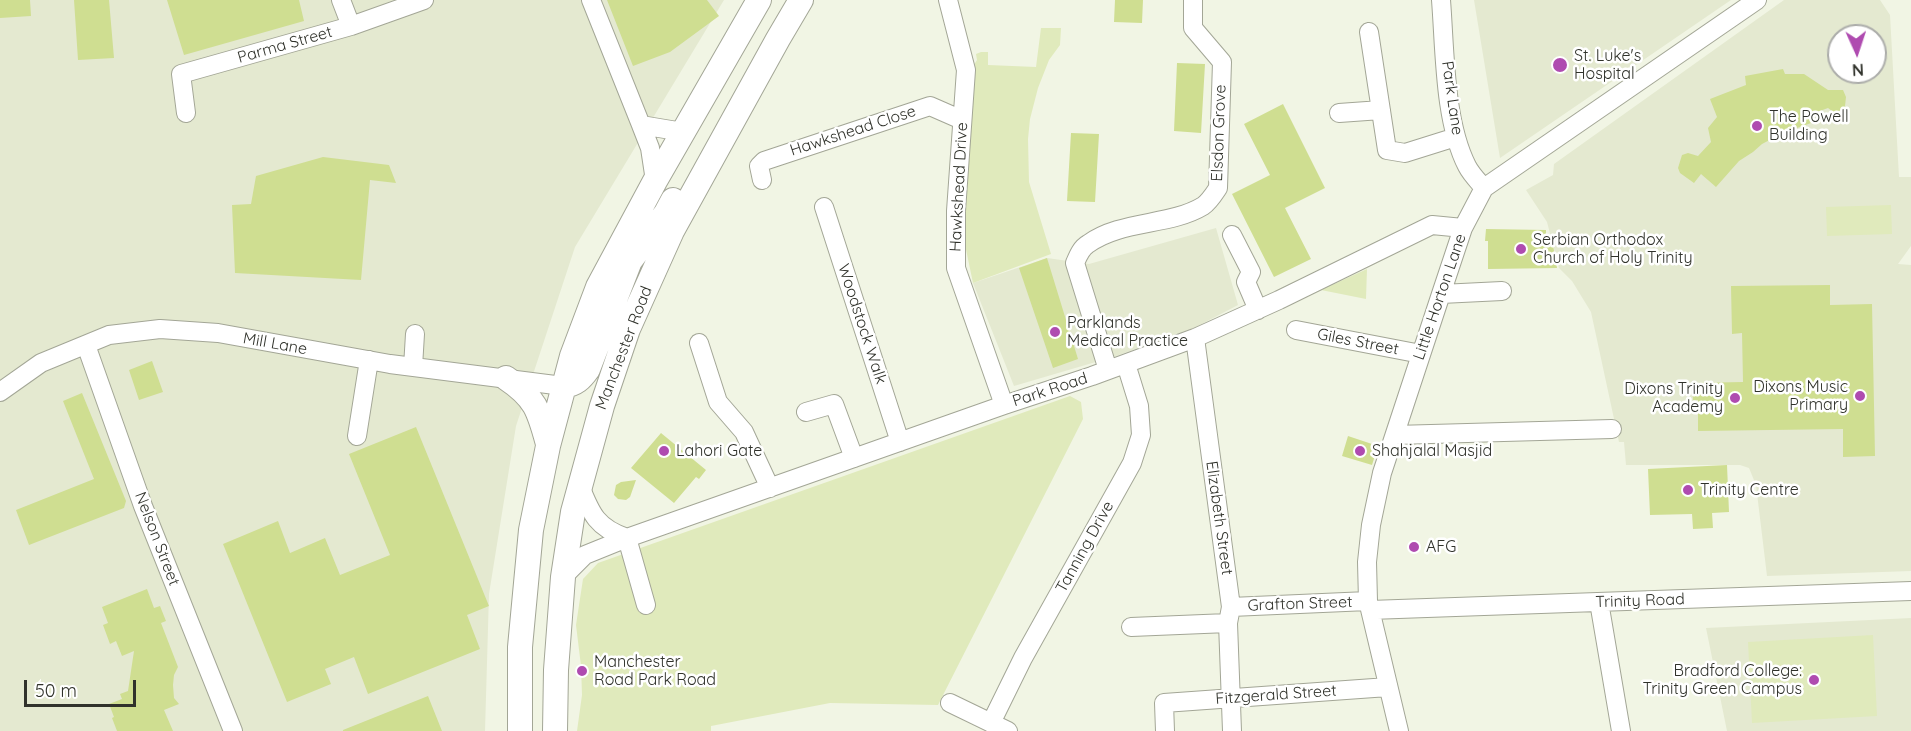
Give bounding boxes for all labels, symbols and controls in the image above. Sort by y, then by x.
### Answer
street label: Parma Street [235,22,335,68]
north arrow [1827,24,1887,84]
place label: St. Luke's Hospital [1574,46,1641,84]
marker: St. Luke's Hospital [1551,56,1569,74]
street label: Park Lane [1437,60,1467,136]
text: N [1851,60,1864,80]
street label: Elsdon Grove [1208,84,1230,182]
street label: Hawkshead Close [788,102,918,160]
place label: The Powell Building [1769,107,1849,145]
marker: The Powell Building [1750,119,1764,133]
street label: Hawkshead Drive [946,122,972,252]
place label: Serbian Orthodox Church of Holy Trinity [1533,230,1693,268]
street label: Little Horton Lane [1409,231,1471,363]
marker: Serbian Orthodox Church of Holy Trinity [1514,242,1528,256]
street label: Woodstock Walk [834,261,890,387]
street label: Manchester Road [592,284,656,412]
place label: Parklands Medical Practice [1067,313,1188,351]
marker: Parklands Medical Practice [1048,325,1062,339]
street label: Giles Street [1316,325,1400,359]
street label: Mill Lane [241,329,309,359]
street label: Park Road [1010,369,1090,411]
place label: Dixons Music Primary [1753,377,1848,415]
place label: Dixons Trinity Academy [1624,379,1723,417]
marker: Dixons Music Primary [1853,389,1867,403]
marker: Dixons Trinity Academy [1728,391,1742,405]
place label: Lahori Gate [676,441,762,461]
place label: Shahjalal Masjid [1372,441,1492,461]
marker: Lahori Gate [657,444,671,458]
marker: Shahjalal Masjid [1353,444,1367,458]
street label: Elizabeth Street [1201,460,1237,576]
place label: Trinity Centre [1700,480,1799,500]
marker: Trinity Centre [1681,483,1695,497]
street label: Nelson Street [130,489,184,589]
street label: Tanning Drive [1052,498,1118,596]
place label: AFG [1426,537,1456,557]
marker: AFG [1407,540,1421,554]
street label: Trinity Road [1595,590,1685,612]
street label: Grafton Street [1247,593,1353,615]
place label: Manchester Road Park Road [594,652,716,690]
place label: Bradford College: Trinity Green Campus [1642,661,1802,699]
marker: Manchester Road Park Road [575,664,589,678]
scale bar [27,668,140,706]
marker: Bradford College: Trinity Green Campus [1807,673,1821,687]
text: 50 m [35,679,77,702]
street label: Fitzgerald Street [1215,681,1337,709]

